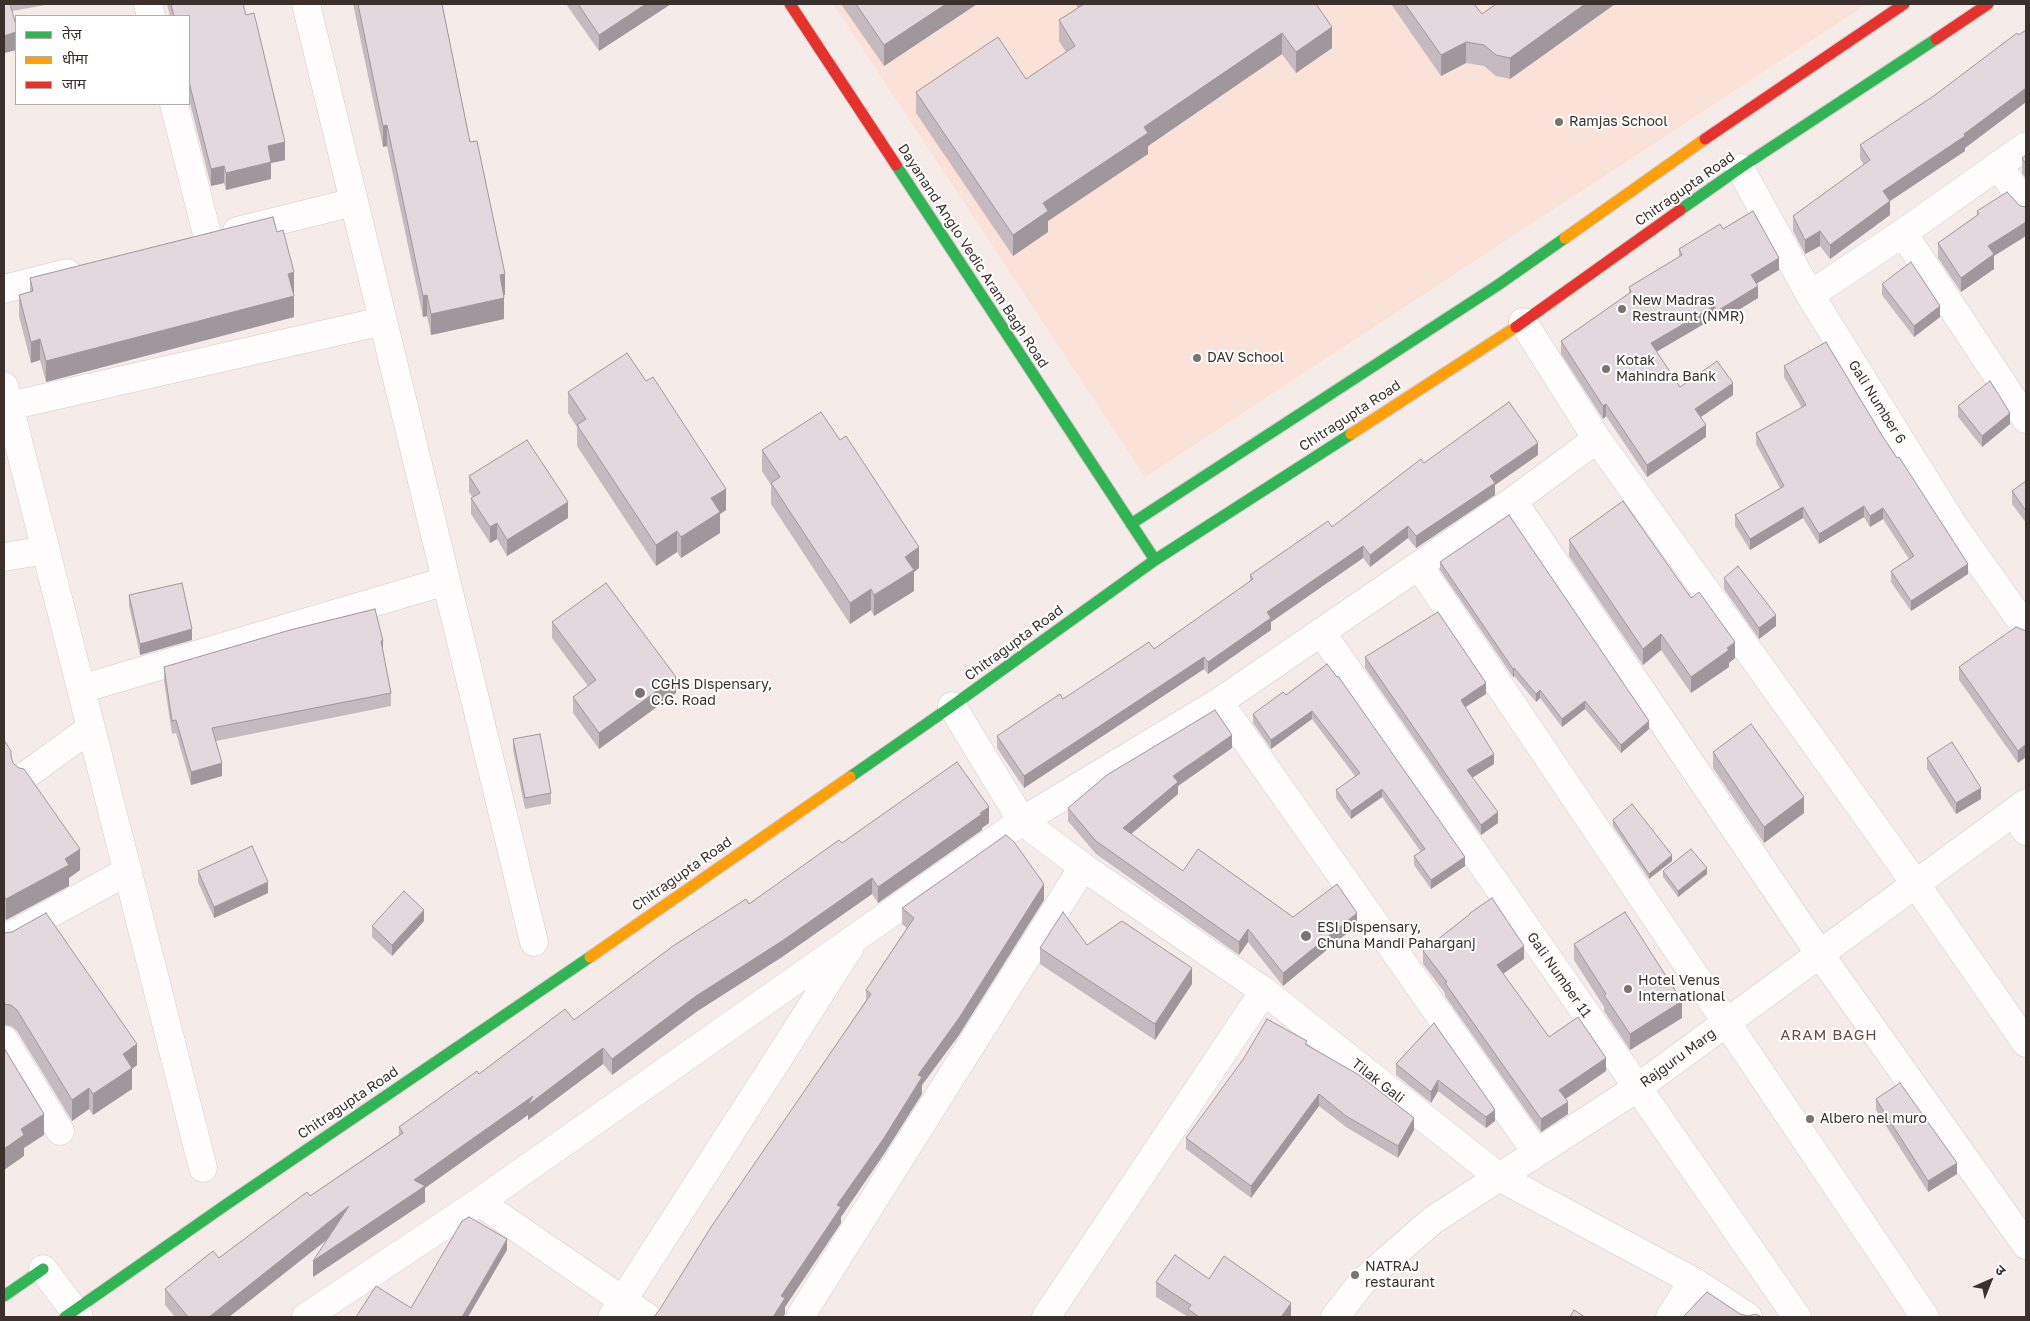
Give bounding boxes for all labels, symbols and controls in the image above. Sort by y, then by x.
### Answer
legend [15,15,190,105]
text: तेज़ [62,24,82,42]
text: धीमा [62,49,88,67]
text: जाम [62,74,86,92]
place label: Ramjas School [1569,114,1668,130]
marker: Ramjas School [1553,116,1565,128]
street label: Dayanand Anglo Vedic Aram Bagh Road [894,141,1052,371]
street label: Chitragupta Road [1632,148,1738,230]
place label: New Madras Restraunt (NMR) [1632,293,1745,326]
marker: New Madras Restraunt (NMR) [1616,303,1628,315]
place label: DAV School [1207,350,1284,366]
marker: DAV School [1191,352,1203,364]
place label: Kotak Mahindra Bank [1616,353,1716,386]
street label: Gali Number 6 [1845,357,1909,447]
marker: Kotak Mahindra Bank [1600,363,1612,375]
street label: Chitragupta Road [1296,377,1404,455]
street label: Chitragupta Road [961,602,1067,684]
place label: CGHS Dispensary, C.G. Road [651,677,772,710]
marker: CGHS Dispensary, C.G. Road [633,686,647,700]
street label: Chitragupta Road [629,833,735,915]
place label: ESI Dispensary, Chuna Mandi Paharganj [1317,920,1476,952]
marker: ESI Dispensary, Chuna Mandi Paharganj [1299,929,1313,943]
street label: Gali Number 11 [1523,929,1595,1021]
place label: Hotel Venus International [1638,973,1725,1006]
marker: Hotel Venus International [1622,983,1634,995]
street label: Rajguru Marg [1637,1025,1719,1091]
district label: ARAM BAGH [1779,1026,1879,1044]
street label: Tilak Gali [1348,1055,1408,1107]
street label: Chitragupta Road [295,1063,401,1143]
place label: Albero nel muro [1820,1111,1927,1127]
marker: Albero nel muro [1804,1113,1816,1125]
north arrow [1965,1256,2015,1306]
place label: NATRAJ restaurant [1365,1259,1435,1292]
text: उ [1992,1261,2010,1279]
marker: NATRAJ restaurant [1349,1269,1361,1281]

